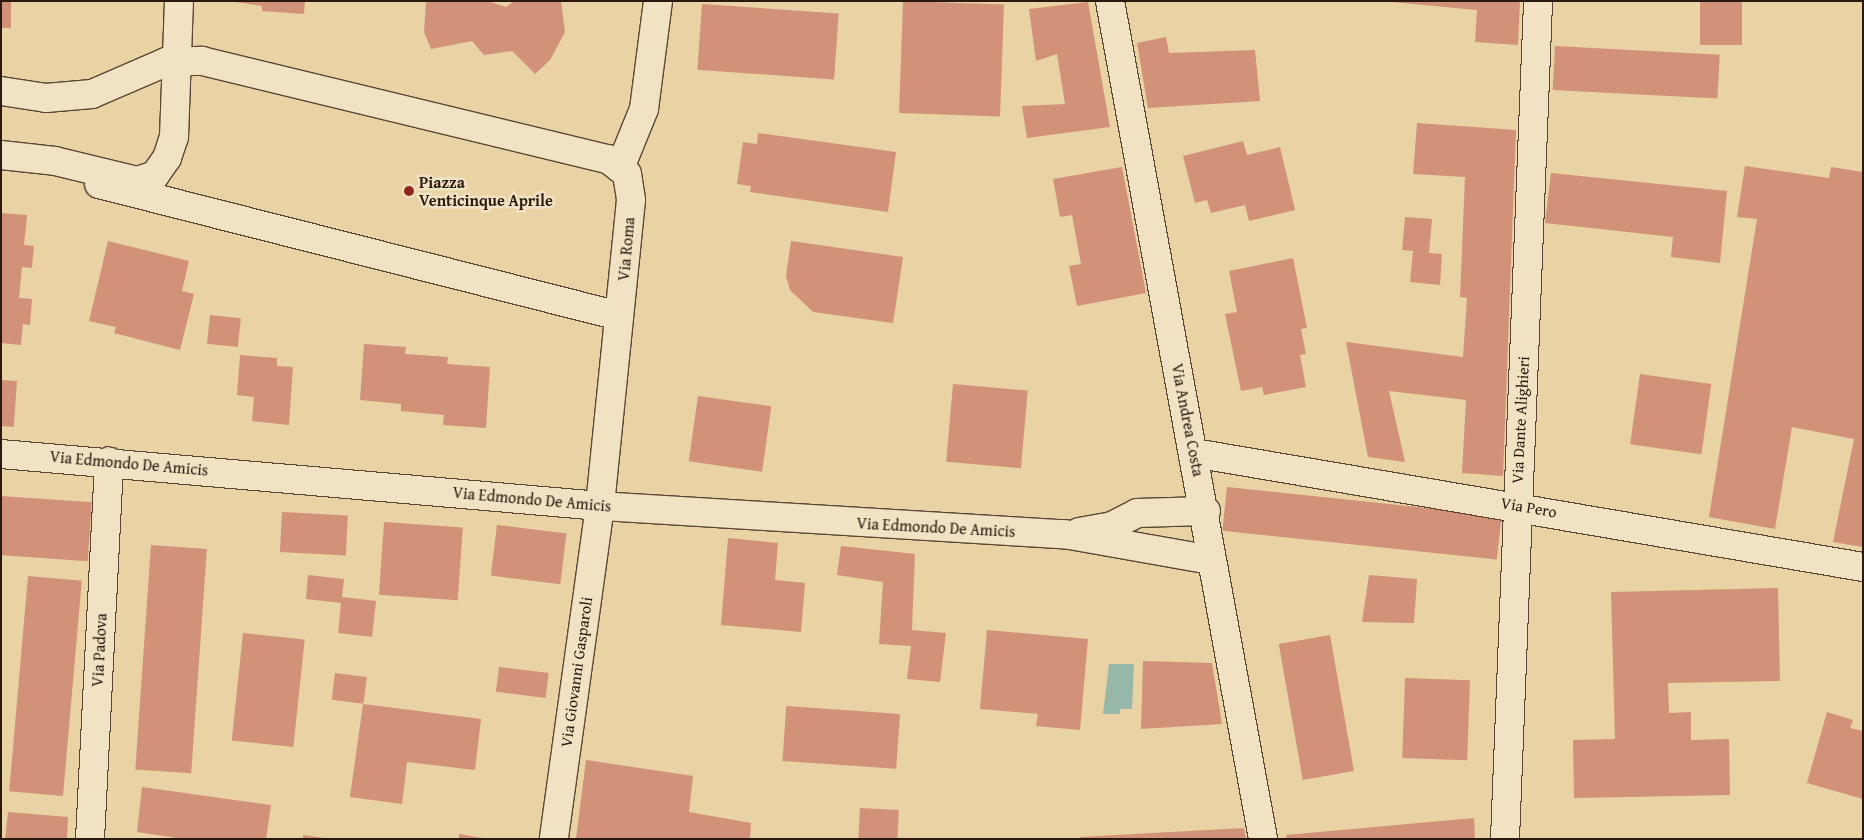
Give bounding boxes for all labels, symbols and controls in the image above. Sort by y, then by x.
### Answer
place label: Piazza Venticinque Aprile [419,172,553,210]
marker: Piazza Venticinque Aprile [403,185,415,197]
street label: Via Roma [614,216,638,282]
street label: Via Dante Alighieri [1507,356,1533,484]
street label: Via Andrea Costa [1168,362,1208,478]
street label: Via Edmondo De Amicis [49,447,209,479]
street label: Via Edmondo De Amicis [452,483,612,515]
street label: Via Pero [1499,493,1559,521]
street label: Via Edmondo De Amicis [856,513,1016,541]
street label: Via Giovanni Gasparoli [556,595,596,749]
street label: Via Padova [87,613,111,687]

